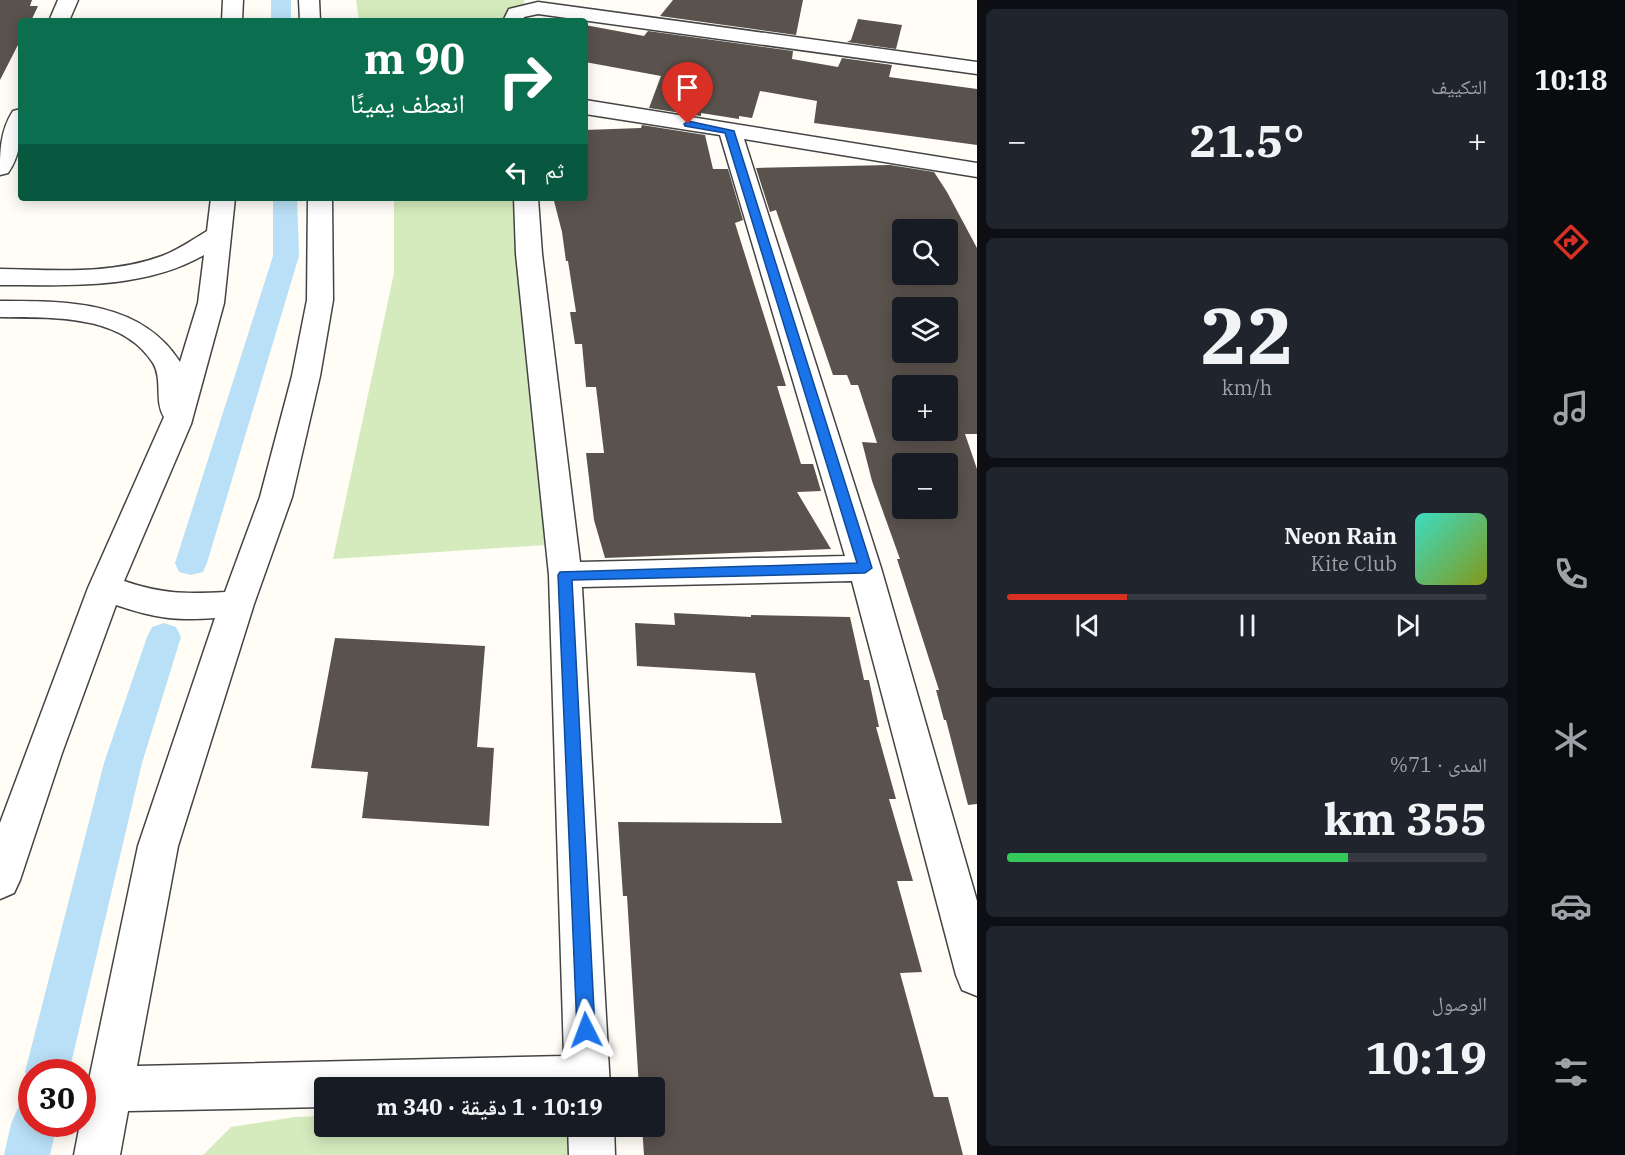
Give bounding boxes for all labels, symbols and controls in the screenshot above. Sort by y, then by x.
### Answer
text: 90 m [364,31,465,86]
icon: right [486,42,564,120]
pin [662,62,713,124]
text: 10:18 [1535,62,1608,97]
icon: arrive [671,71,704,104]
text: التكييف [1431,73,1487,100]
text: انعطف يمينًا [350,85,465,120]
text: 21.5° [1190,111,1304,169]
text: − [1007,119,1027,162]
text: + [1467,119,1487,162]
text: ثم [545,155,564,184]
icon: left [500,156,533,189]
map controls [892,219,958,519]
button: search [892,219,958,285]
icon: directions [1550,221,1592,263]
text: 22 [1200,284,1294,385]
button: layers [892,297,958,363]
text: km/h [1222,374,1272,401]
button: + [892,375,958,441]
icon: music [1550,387,1592,429]
button: − [892,453,958,519]
text: Neon Rain [1284,521,1397,550]
text: Kite Club [1311,550,1397,577]
icon: phone [1550,553,1592,595]
icon: previous [1071,609,1104,642]
icon: pause [1231,609,1264,642]
icon: next [1391,609,1424,642]
icon: climate [1550,719,1592,761]
text: المدى · 71% [1390,751,1487,778]
text: 355 km [1324,789,1487,847]
icon: car [1550,885,1592,927]
text: الوصول [1432,990,1487,1017]
position arrow [554,998,618,1062]
text: 10:19 [1365,1028,1487,1086]
icon: filters [1550,1051,1592,1093]
speed limit sign: 30 [18,1059,96,1137]
text: 10:19 · 1 دقيقة · 340 m [376,1092,603,1121]

